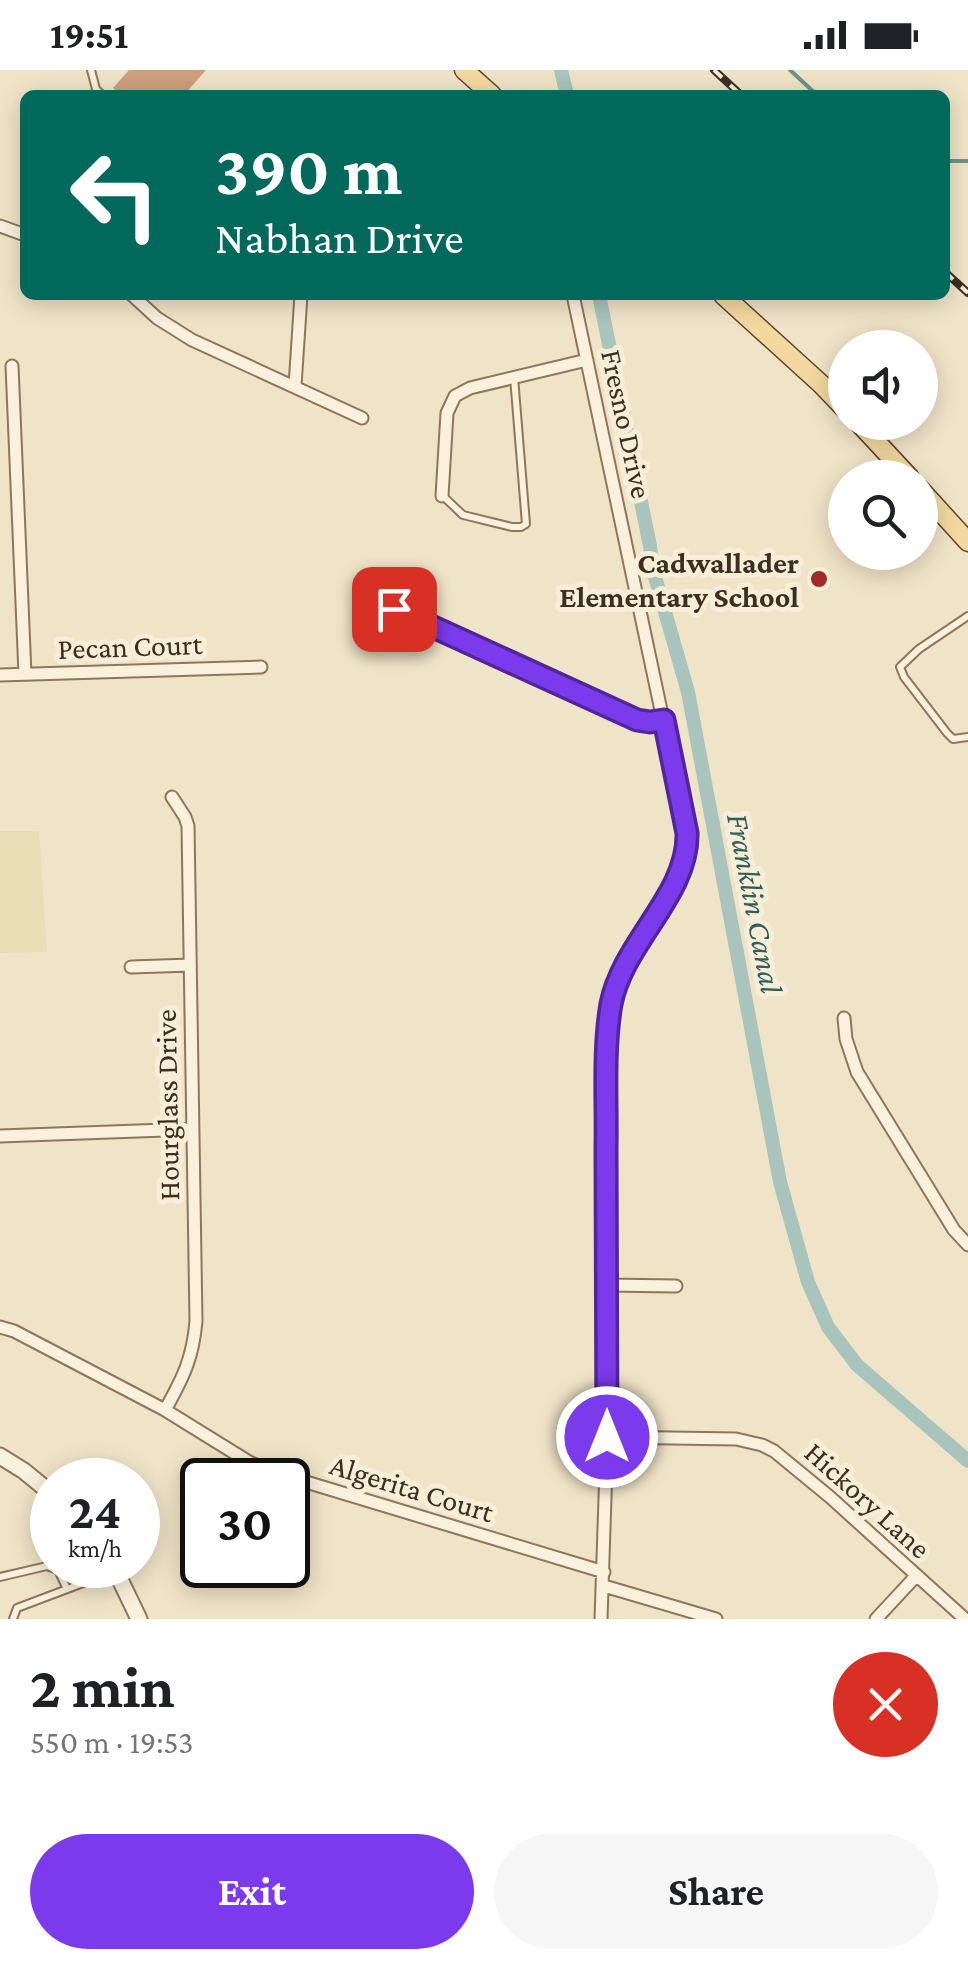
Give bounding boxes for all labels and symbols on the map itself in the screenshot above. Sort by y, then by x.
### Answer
street label: Fresno Drive [595,346,659,502]
place label: Cadwallader Elementary School [559,546,799,613]
pin [352,567,437,652]
marker: Cadwallader Elementary School [808,568,830,590]
street label: Pecan Court [57,627,204,665]
water label: Franklin Canal [720,810,790,997]
street label: Hourglass Drive [149,1009,186,1201]
position arrow [555,1385,659,1489]
street label: Hickory Lane [798,1435,937,1566]
street label: Algerita Court [326,1447,499,1530]
speed limit sign: 30 [180,1458,310,1588]

